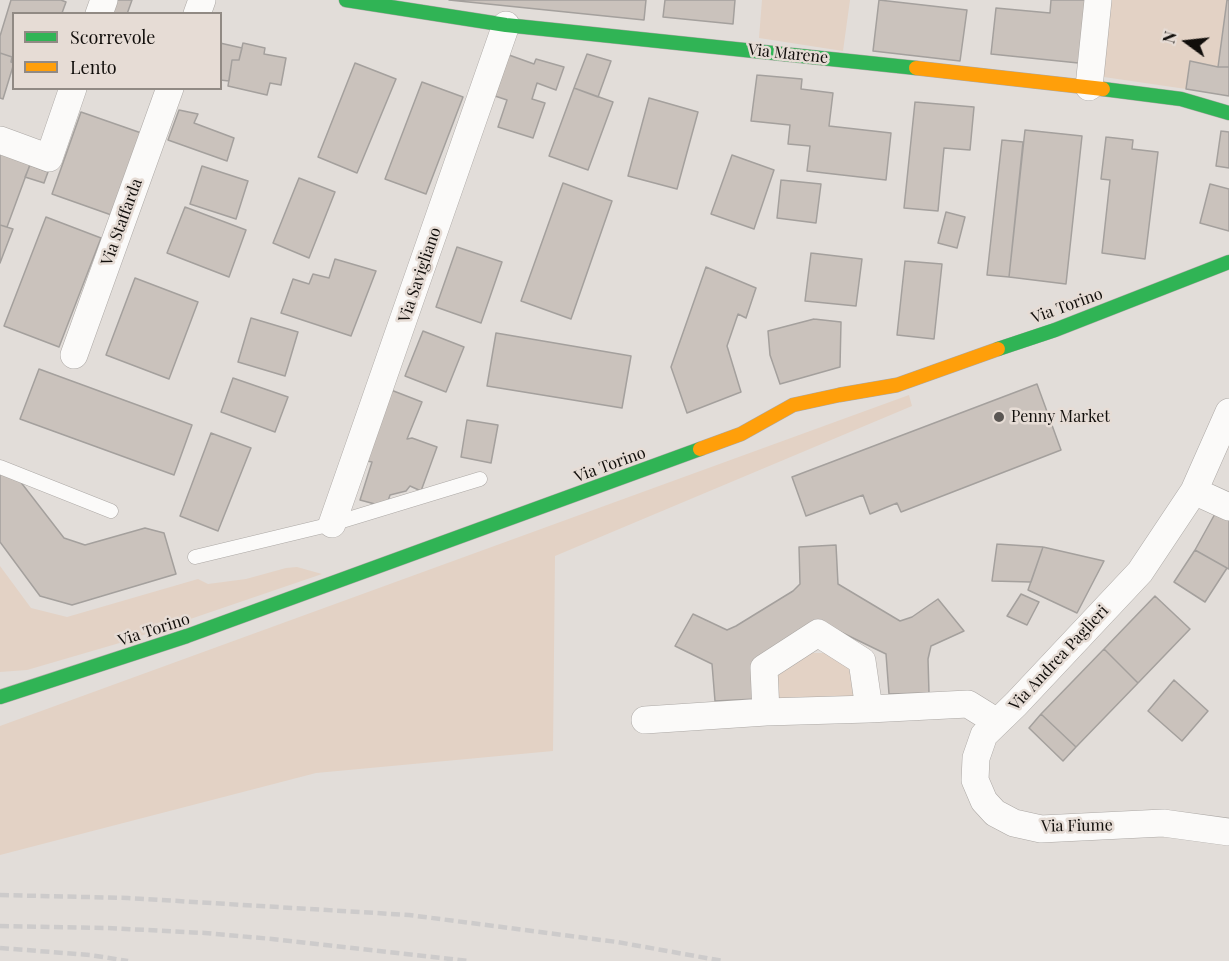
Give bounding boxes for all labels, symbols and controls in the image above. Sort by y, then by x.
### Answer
legend [12,12,222,90]
north arrow [1157,12,1217,72]
text: Scorrevole [70,25,155,49]
text: N [1157,29,1181,46]
street label: Via Marene [747,40,829,68]
text: Lento [70,55,117,79]
street label: Via Staffarda [97,176,147,268]
street label: Via Savigliano [395,225,445,325]
street label: Via Torino [1029,284,1105,328]
place label: Penny Market [1011,407,1110,427]
marker: Penny Market [992,410,1006,424]
street label: Via Torino [572,443,648,487]
street label: Via Andrea Paglieri [1005,601,1113,715]
street label: Via Torino [116,609,192,651]
street label: Via Fiume [1041,816,1113,836]

